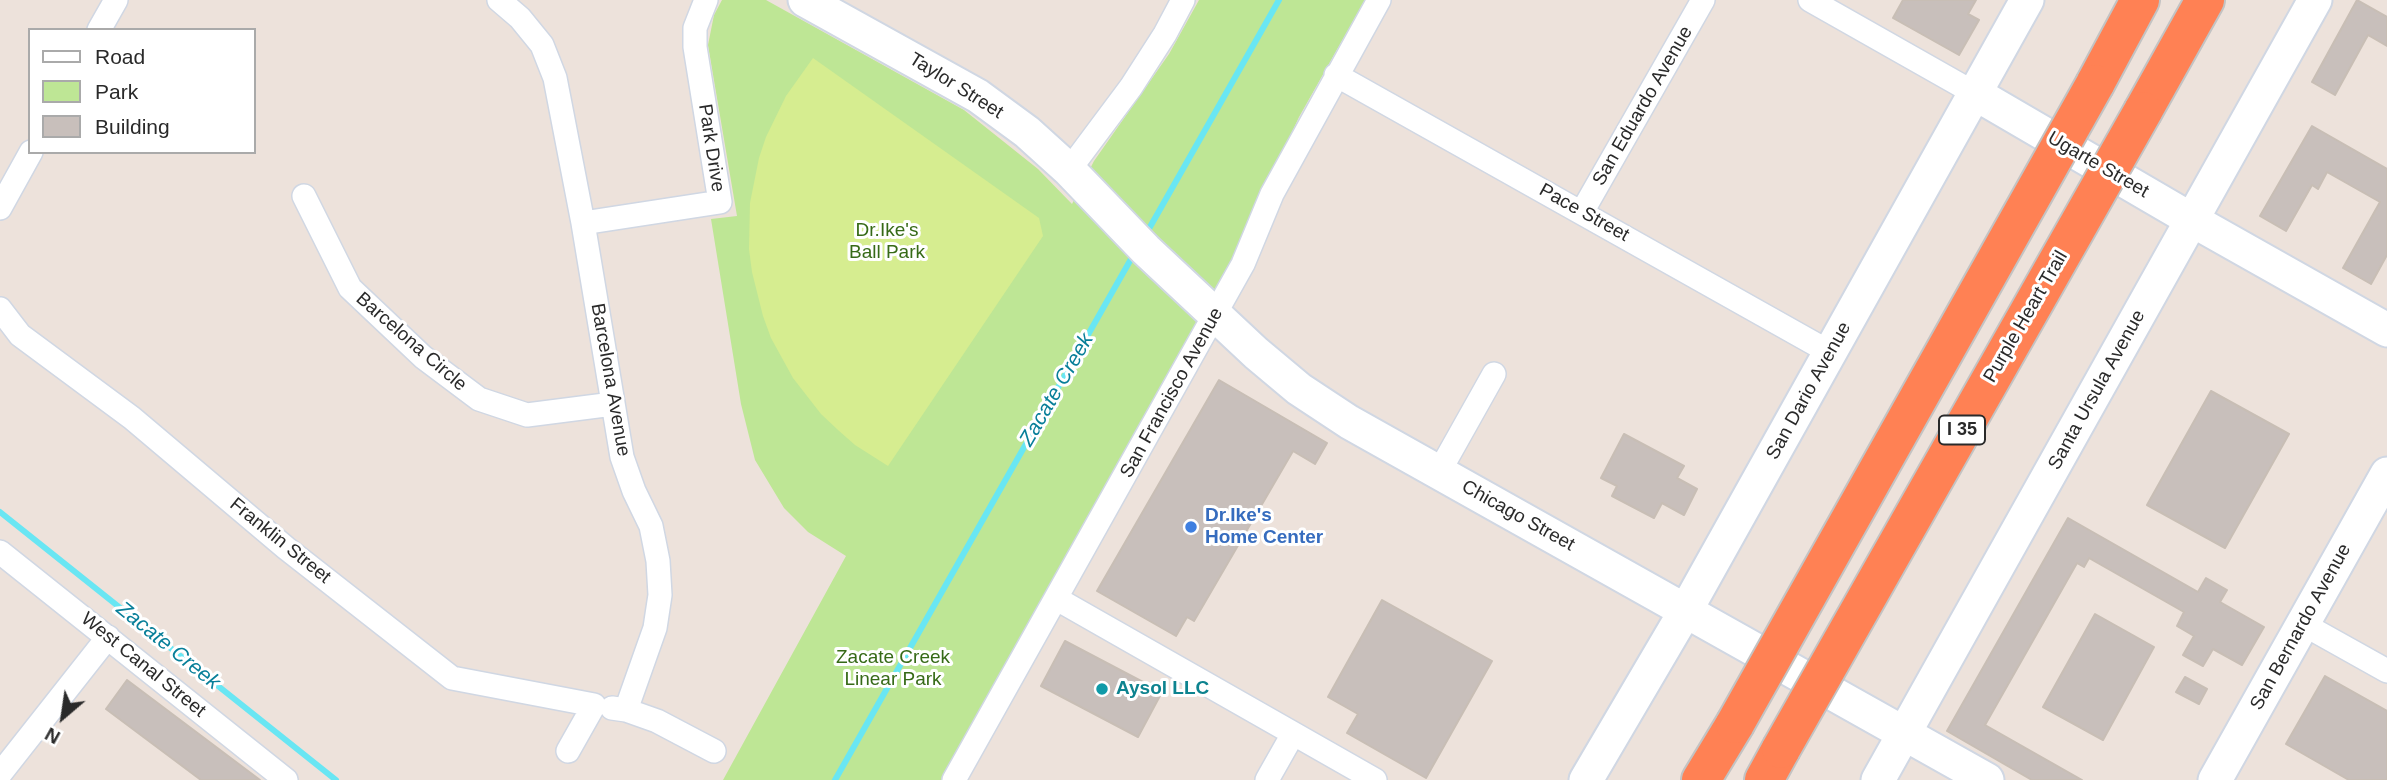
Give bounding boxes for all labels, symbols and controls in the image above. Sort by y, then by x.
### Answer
street label: San Eduardo Avenue [1588,22,1698,190]
legend [28,28,256,154]
text: Road [95,45,145,68]
street label: Taylor Street [905,48,1007,124]
text: Park [95,80,138,103]
street label: Park Drive [693,102,729,194]
text: Building [95,115,170,138]
street label: Ugarte Street [2043,127,2153,203]
street label: Pace Street [1535,179,1633,247]
park label: Dr.Ike's Ball Park [849,220,925,264]
street label: Purple Heart Trail [1979,247,2073,387]
street label: Barcelona Circle [351,288,471,396]
street label: Barcelona Avenue [585,302,635,458]
street label: San Francisco Avenue [1116,304,1228,482]
street label: Santa Ursula Avenue [2044,306,2150,474]
street label: San Dario Avenue [1762,318,1856,464]
water label: Zacate Creek [1015,329,1099,451]
road number: I 35 [1939,416,1985,444]
street label: Chicago Street [1458,476,1578,556]
street label: Franklin Street [225,493,335,589]
place label: Dr.Ike's Home Center [1205,505,1323,549]
marker: Dr.Ike's Home Center [1183,519,1199,535]
street label: San Bernardo Avenue [2246,540,2356,714]
water label: Zacate Creek [111,597,225,695]
street label: West Canal Street [76,608,210,722]
park label: Zacate Creek Linear Park [836,647,950,691]
place label: Aysol LLC [1116,678,1209,700]
marker: Aysol LLC [1094,681,1110,697]
north arrow [28,682,98,752]
text: N [41,723,64,748]

